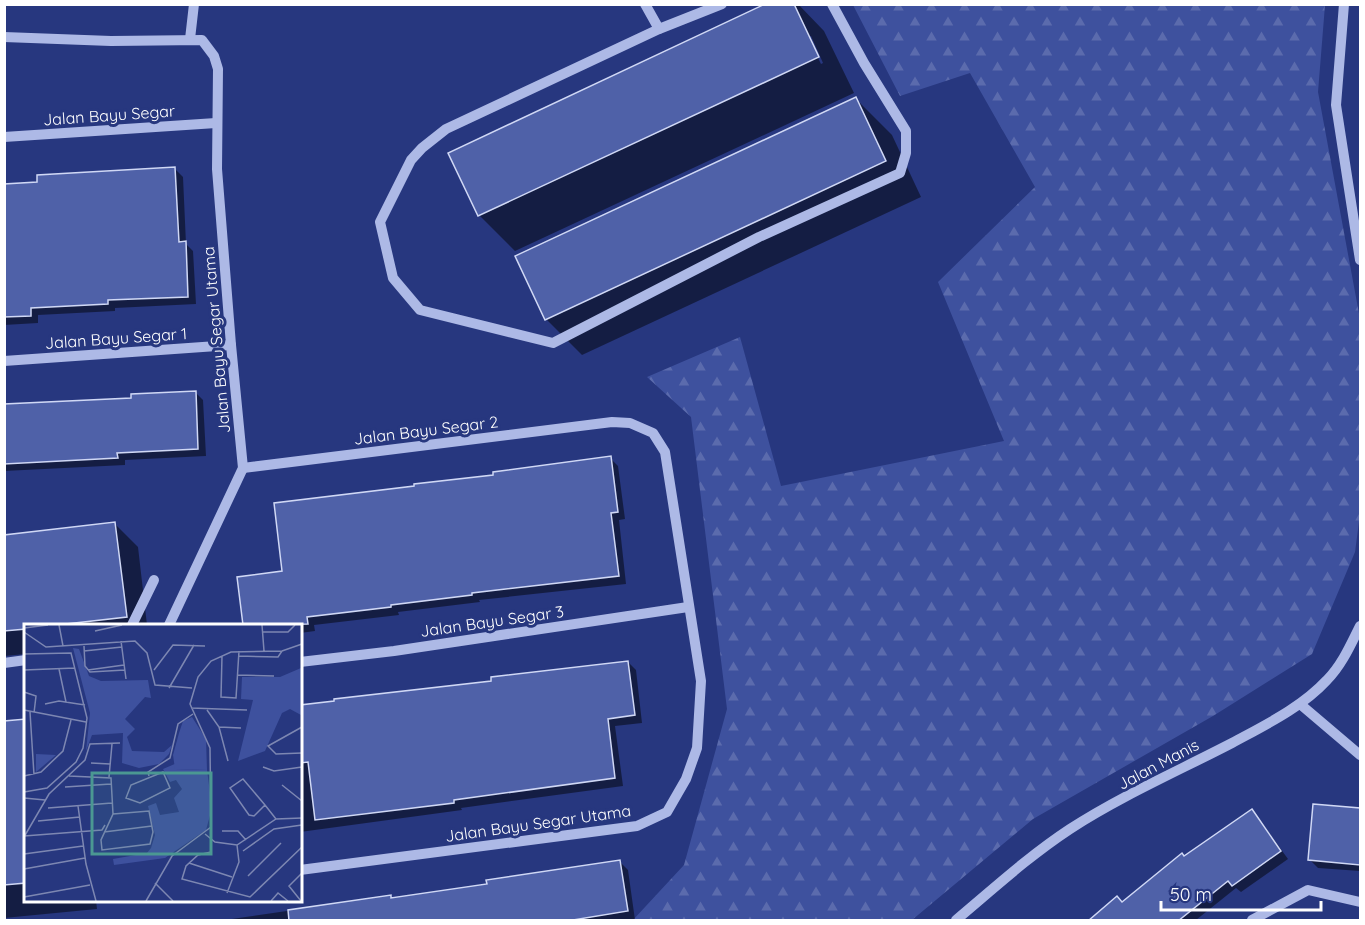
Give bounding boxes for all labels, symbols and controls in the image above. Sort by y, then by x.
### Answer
street label: Jalan Bayu Segar [42,100,176,130]
street label: Jalan Bayu Segar Utama [198,246,234,434]
street label: Jalan Bayu Segar 1 [44,323,188,353]
street label: Jalan Bayu Segar 2 [353,411,500,449]
street label: Jalan Bayu Segar 3 [419,601,565,641]
inset map [24,624,302,901]
street label: Jalan Manis [1114,734,1202,794]
street label: Jalan Bayu Segar Utama [444,800,632,846]
scale bar [1161,874,1322,912]
text: 50 m [1170,883,1212,906]

